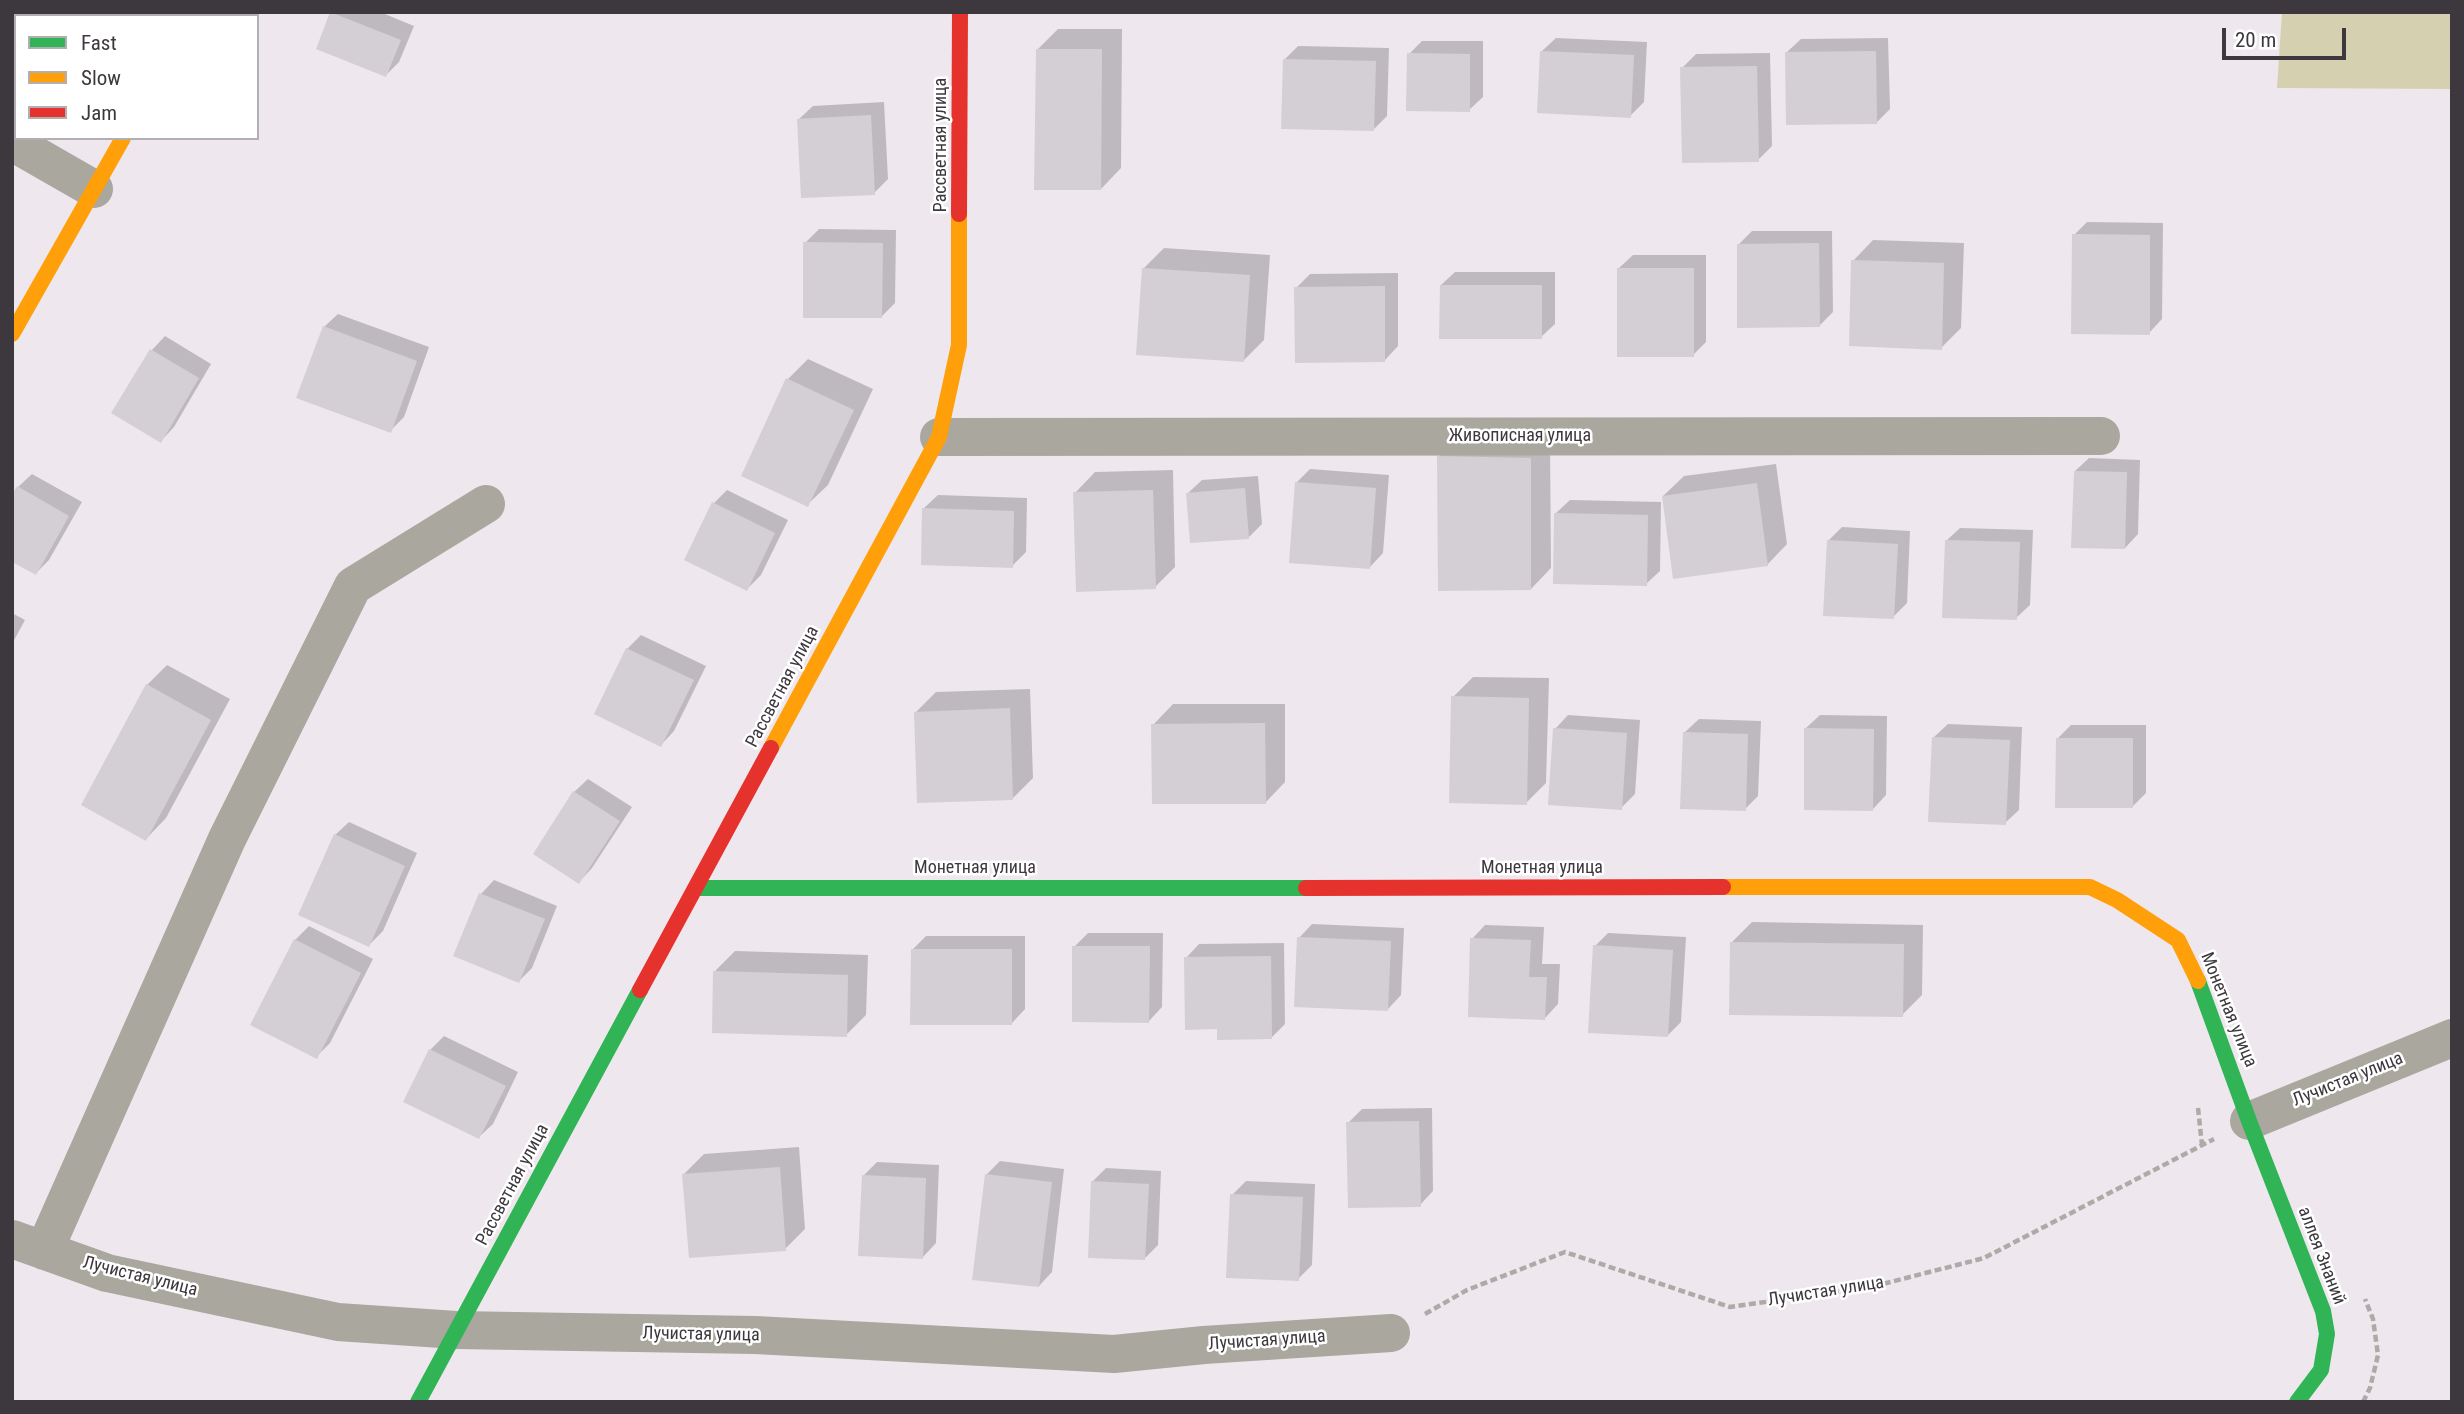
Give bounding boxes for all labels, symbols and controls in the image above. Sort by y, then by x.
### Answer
legend [14,14,259,140]
scale bar [2226,14,2350,58]
text: 20 m [2235,28,2276,52]
text: Fast [81,31,117,55]
text: Slow [81,66,121,90]
street label: Рассветная улица [930,78,952,212]
text: Jam [81,101,117,125]
street label: Живописная улица [1449,425,1591,447]
street label: Рассветная улица [742,623,824,751]
street label: Монетная улица [914,857,1036,879]
street label: Монетная улица [1481,857,1603,879]
street label: Монетная улица [2195,949,2261,1071]
street label: Лучистая улица [2290,1048,2406,1112]
street label: Рассветная улица [472,1121,554,1249]
street label: аллея Знаний [2292,1204,2350,1308]
street label: Лучистая улица [81,1252,199,1302]
street label: Лучистая улица [1766,1272,1886,1312]
street label: Лучистая улица [642,1323,760,1347]
street label: Лучистая улица [1208,1326,1326,1356]

